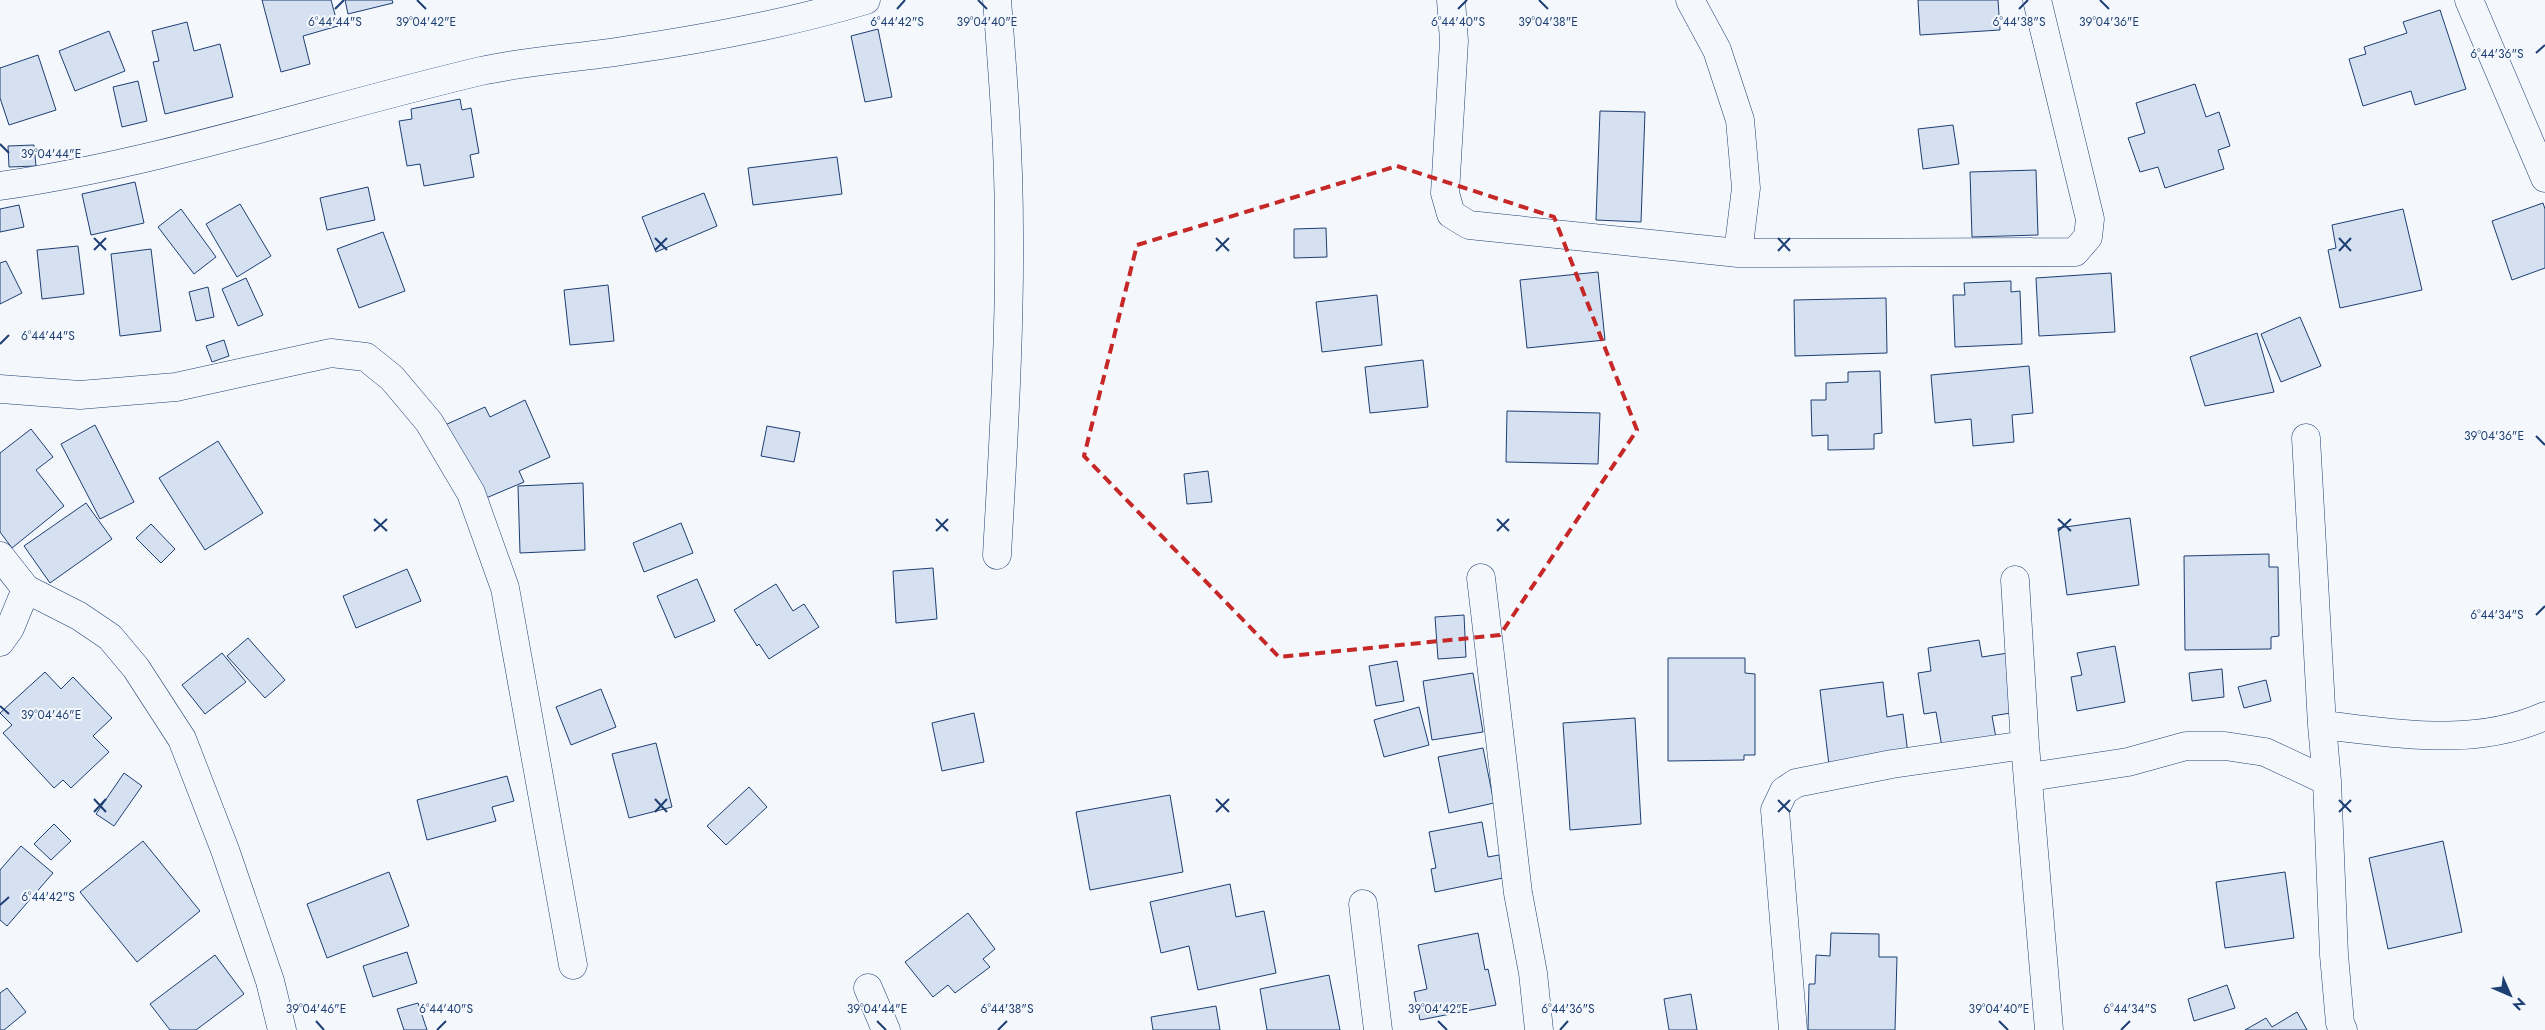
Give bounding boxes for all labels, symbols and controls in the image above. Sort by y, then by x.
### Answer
text: 6°44'44"S [308,13,362,31]
text: 39°04'42"E [396,13,456,31]
text: 6°44'42"S [870,13,924,31]
text: 39°04'40"E [957,13,1017,31]
text: 6°44'40"S [1431,13,1485,31]
text: 39°04'38"E [1518,13,1578,31]
text: 6°44'38"S [1993,13,2046,31]
text: 39°04'36"E [2079,13,2139,31]
text: 6°44'36"S [2470,45,2524,63]
text: 39°04'44"E [21,145,81,163]
text: 6°44'44"S [21,327,75,345]
text: 39°04'36"E [2464,427,2524,445]
text: 6°44'34"S [2470,606,2524,624]
text: 39°04'46"E [21,706,81,724]
text: 6°44'42"S [21,888,75,906]
north arrow [2485,970,2535,1020]
text: N [2508,993,2530,1015]
text: 39°04'46"E [286,1000,346,1018]
text: 6°44'40"S [419,1000,473,1018]
text: 39°04'44"E [847,1000,907,1018]
text: 6°44'38"S [981,1000,1034,1018]
text: 39°04'42"E [1408,1000,1468,1018]
text: 6°44'36"S [1541,1000,1595,1018]
text: 39°04'40"E [1969,1000,2029,1018]
text: 6°44'34"S [2103,1000,2157,1018]

